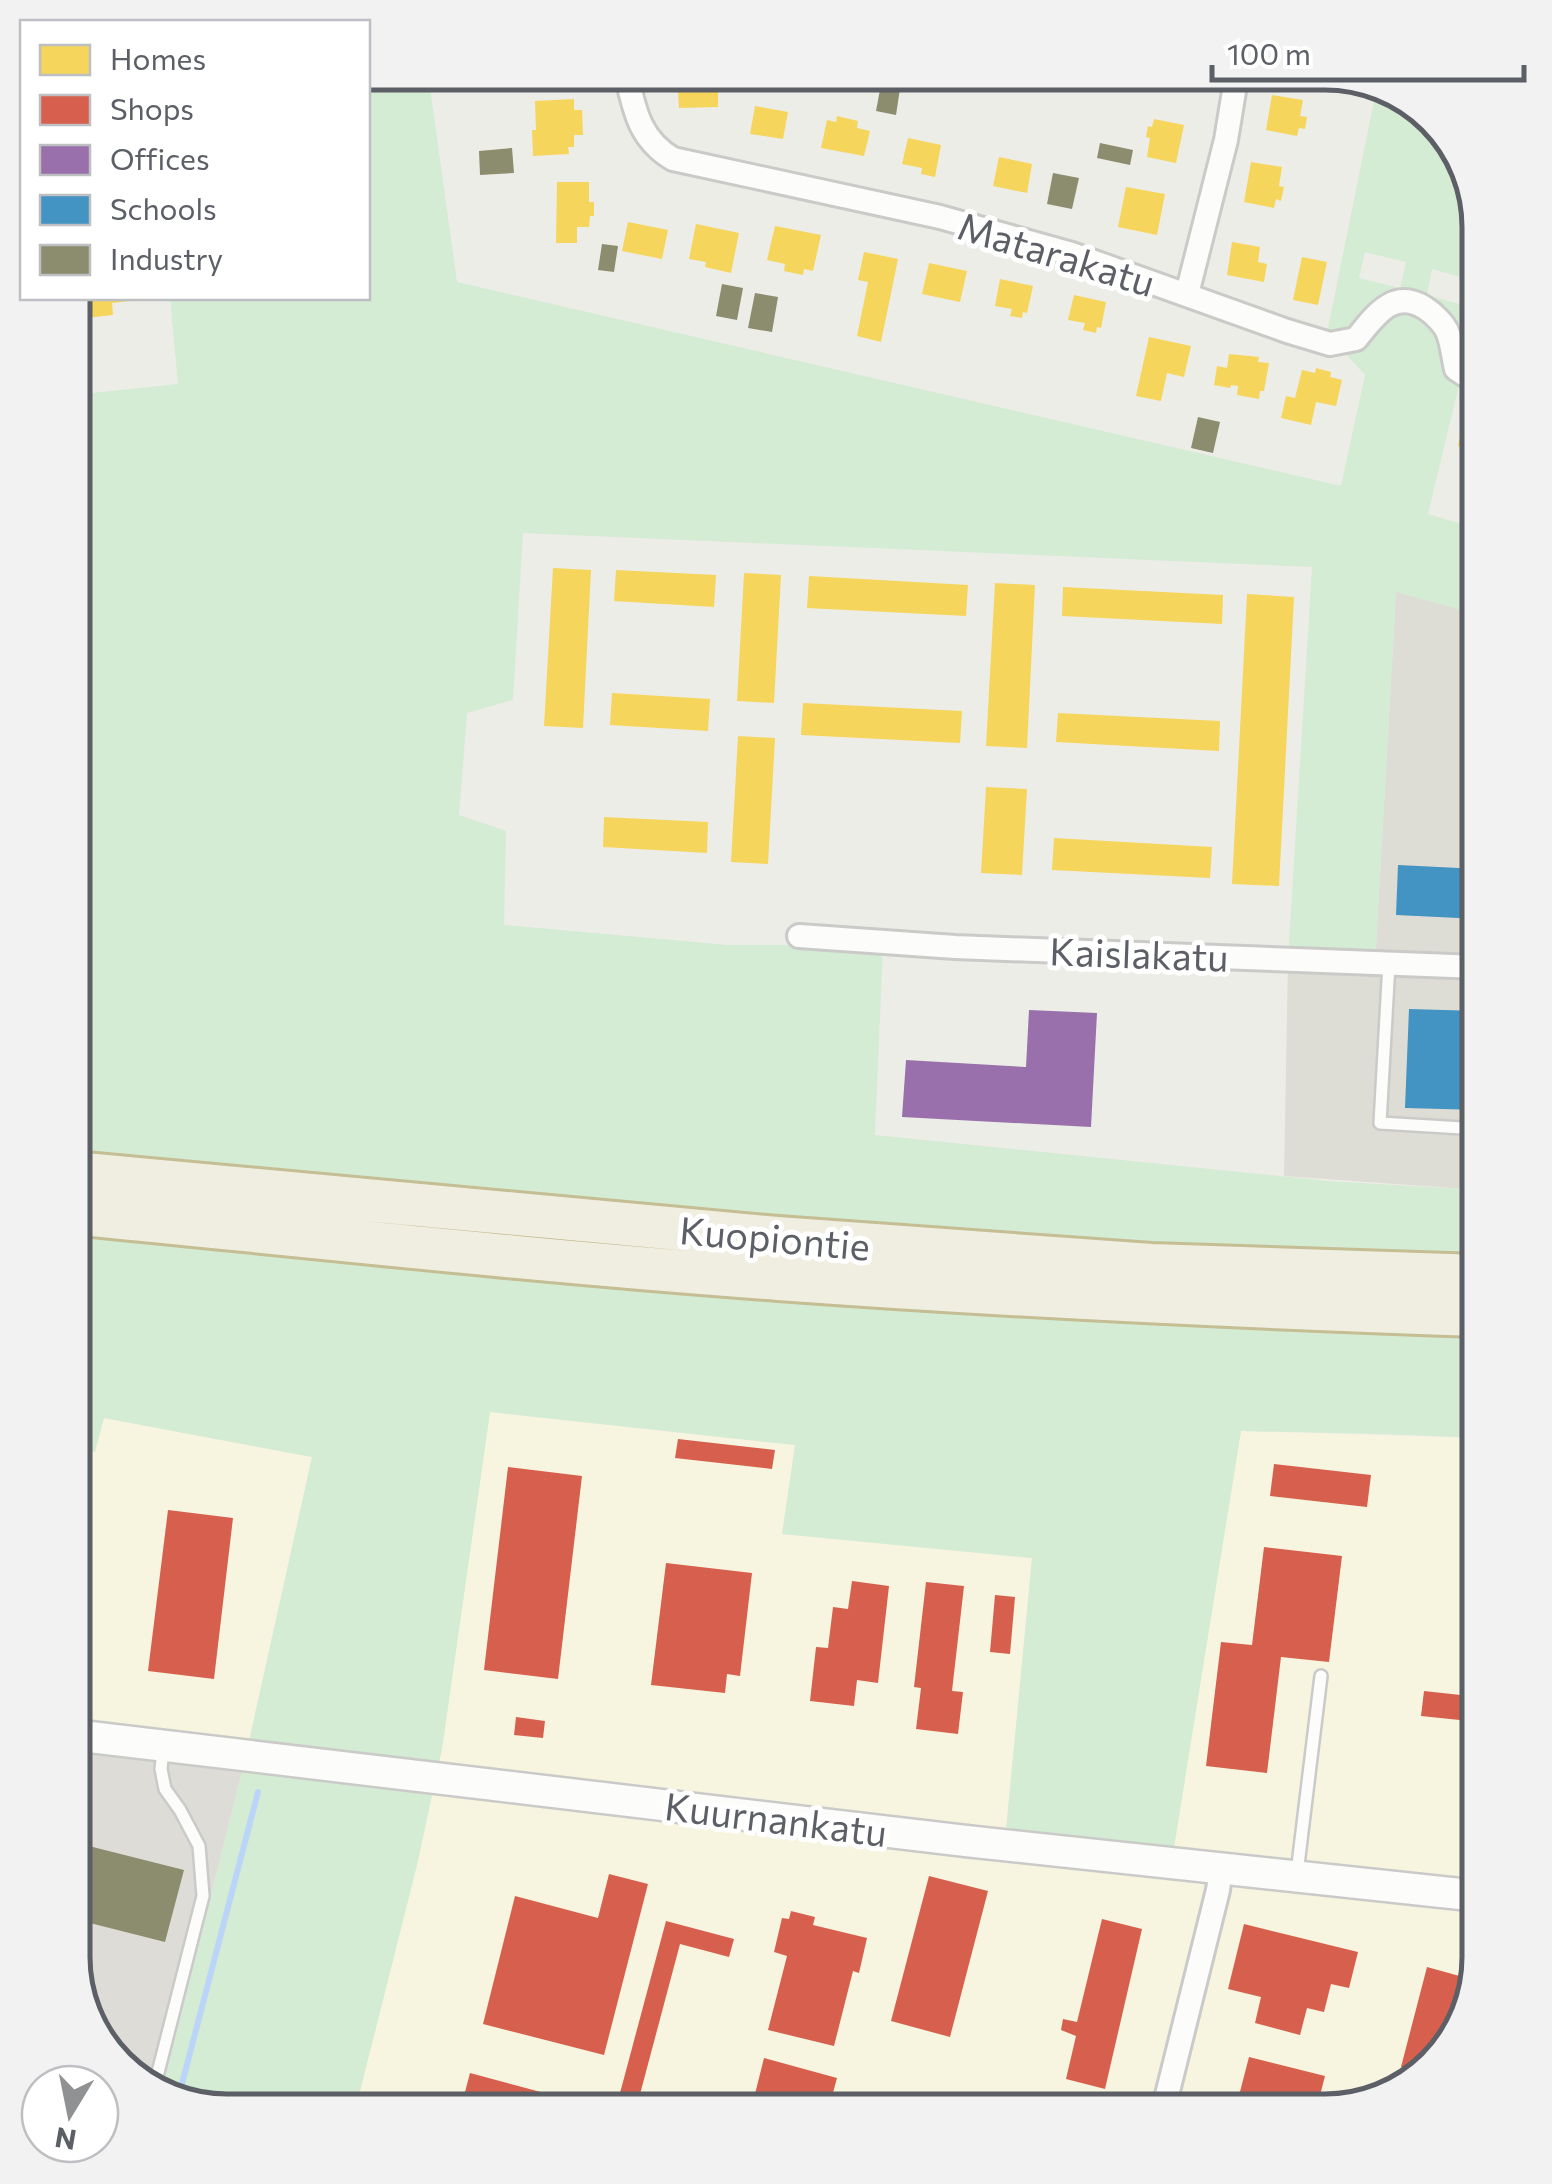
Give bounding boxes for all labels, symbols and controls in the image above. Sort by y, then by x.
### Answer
legend [20,20,370,300]
scale bar [1212,20,1524,82]
text: 100 m [1227,34,1311,71]
text: Homes [110,39,206,76]
text: Shops [110,89,194,126]
text: Offices [110,139,210,176]
text: Schools [110,189,217,226]
street label: Matarakatu [953,201,1161,305]
text: Industry [110,239,223,276]
street label: Kaislakatu [1049,926,1229,980]
street label: Kuopiontie [678,1205,872,1269]
street label: Kuurnankatu [662,1781,890,1855]
north arrow [20,2064,120,2164]
text: N [52,2121,79,2158]

